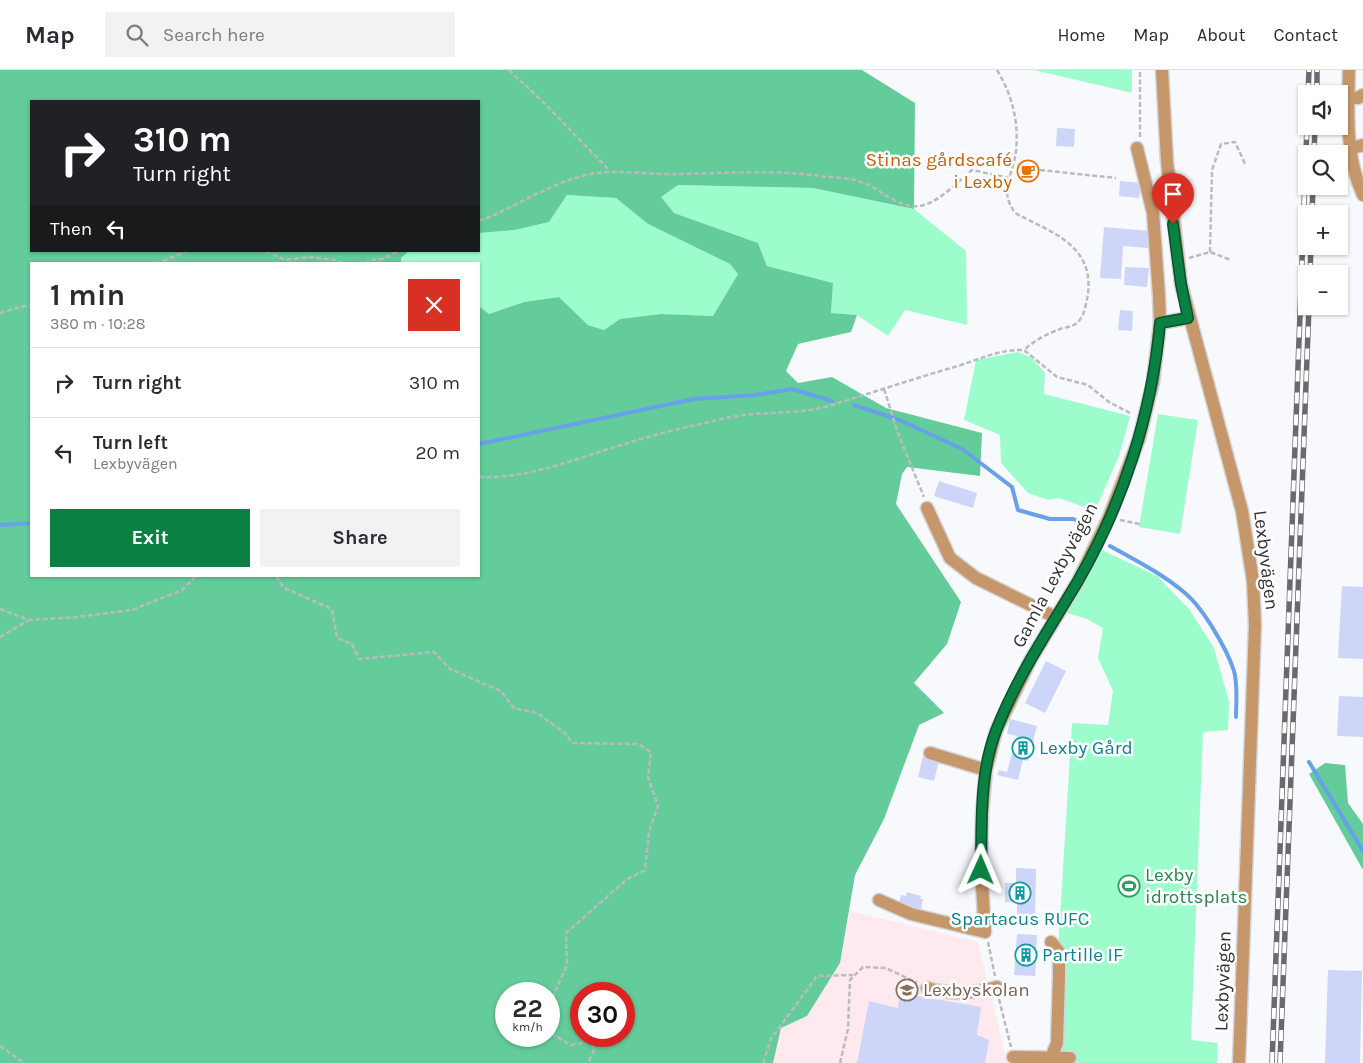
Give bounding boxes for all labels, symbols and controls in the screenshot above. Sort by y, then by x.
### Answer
search box [105,12,455,57]
text: Map [25,21,75,49]
icon: search [123,21,151,49]
text: Search here [163,24,265,46]
text: Home [1057,24,1105,46]
text: Map [1133,24,1169,46]
text: About [1197,24,1246,46]
text: Contact [1274,24,1338,46]
map controls [1298,85,1348,315]
button: sound [1298,85,1348,135]
text: 310 m [133,119,231,160]
icon: right [50,120,115,185]
button: search [1298,145,1348,195]
place label: Stinas gårdscafé i Lexby [865,149,1012,193]
cafe icon: Stinas gårdscafé i Lexby [1016,159,1040,183]
text: Turn right [133,161,231,187]
pin [1152,173,1194,224]
icon: arrive [1159,180,1187,208]
button: + [1298,205,1348,255]
icon: left [102,215,130,243]
text: Then [50,218,92,240]
button: − [1298,265,1348,315]
text: 1 min [50,277,125,313]
button: close [408,279,460,331]
text: 380 m · 10:28 [50,314,146,333]
icon: right [50,369,78,397]
text: Turn right [93,372,182,394]
text: 310 m [409,372,460,394]
text: Turn left [93,432,168,454]
icon: left [50,439,78,467]
text: 20 m [415,442,460,464]
text: Lexbyvägen [93,454,178,473]
street label: Gamla Lexbyvägen [1007,499,1103,651]
button: Exit [50,509,250,567]
button: Share [260,509,460,567]
street label: Lexbyvägen [1249,509,1283,611]
building icon: Lexby Gård [1011,736,1035,760]
place label: Lexby Gård [1039,737,1133,759]
position arrow [954,843,1006,895]
place label: Lexby idrottsplats [1145,864,1247,908]
sports icon: Lexby idrottsplats [1117,874,1141,898]
building icon: Spartacus RUFC [1008,881,1032,905]
place label: Spartacus RUFC [951,908,1089,930]
street label: Lexbyvägen [1210,930,1236,1032]
building icon: Partille IF [1014,943,1038,967]
place label: Partille IF [1042,944,1123,966]
school or university icon: Lexbyskolan [895,978,919,1002]
place label: Lexbyskolan [923,979,1030,1001]
speed limit sign: 30 [570,982,635,1047]
text: 22 [512,994,543,1023]
text: km/h [512,1020,543,1034]

